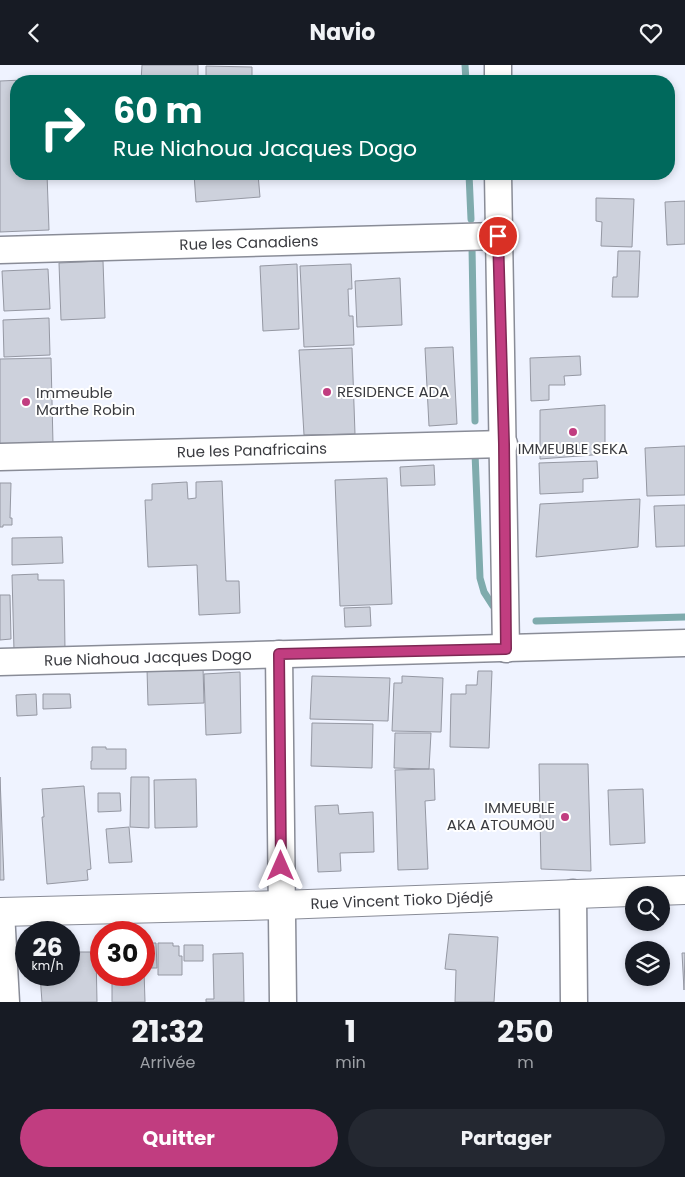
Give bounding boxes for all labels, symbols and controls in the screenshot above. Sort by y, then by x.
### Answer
text: Navio [310,17,375,48]
icon: back [20,19,48,47]
icon: heart [637,19,665,47]
text: 60 m [113,86,203,135]
icon: right [30,95,95,160]
text: Rue Niahoua Jacques Dogo [113,133,417,164]
pin [477,215,519,257]
icon: arrive [484,222,512,250]
street label: Rue les Canadiens [179,230,319,255]
place label: RESIDENCE ADA [337,381,449,402]
place label: Immeuble Marthe Robin [36,382,135,420]
marker: RESIDENCE ADA [321,386,333,398]
marker: Immeuble Marthe Robin [20,396,32,408]
marker: IMMEUBLE SEKA [567,426,579,438]
street label: Rue les Panafricains [177,438,327,462]
place label: IMMEUBLE SEKA [518,438,628,459]
street label: Rue Niahoua Jacques Dogo [44,644,252,671]
place label: IMMEUBLE AKA ATOUMOU [447,797,555,835]
marker: IMMEUBLE AKA ATOUMOU [559,811,571,823]
position arrow [254,839,306,891]
street label: Rue Vincent Tioko Djédjé [310,886,493,914]
map controls [625,886,670,986]
button: search [625,886,670,931]
speed limit sign: 30 [90,921,155,986]
text: 26 [32,930,63,965]
button: layers [625,941,670,986]
text: km/h [32,957,63,974]
text: 21:32 [131,1010,204,1053]
text: 1 [345,1010,356,1053]
text: 250 [497,1010,553,1053]
text: Arrivée [140,1051,195,1074]
text: min [335,1051,366,1074]
text: m [517,1051,534,1074]
button: Quitter [20,1109,338,1167]
button: Partager [348,1109,665,1167]

